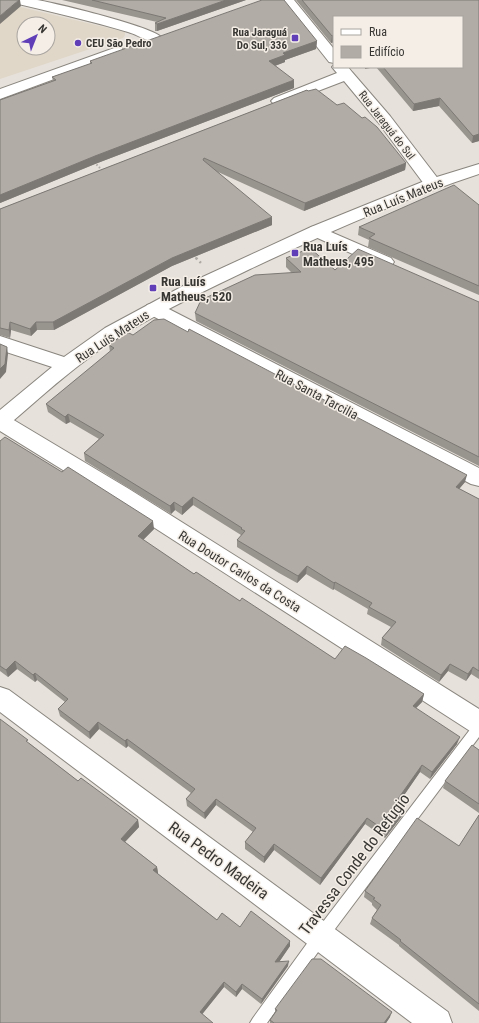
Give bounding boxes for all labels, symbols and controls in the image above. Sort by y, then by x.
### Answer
north arrow [16,16,56,56]
legend [333,16,463,68]
text: N [36,22,50,36]
text: Rua [369,25,387,39]
place label: Rua Jaraguá Do Sul, 336 [232,26,287,52]
marker: Rua Jaraguá Do Sul, 336 [290,33,300,43]
place label: CEU São Pedro [86,37,152,50]
marker: CEU São Pedro [73,38,83,48]
text: Edifício [369,45,405,59]
street label: Rua Jaraguá do Sul [356,88,417,162]
street label: Rua Luís Mateus [361,175,445,220]
place label: Rua Luís Matheus, 495 [303,239,374,269]
marker: Rua Luís Matheus, 495 [290,248,300,258]
place label: Rua Luís Matheus, 520 [161,274,232,304]
marker: Rua Luís Matheus, 520 [148,283,158,293]
street label: Rua Luís Mateus [73,307,152,366]
street label: Rua Santa Tarcilia [273,366,361,423]
street label: Rua Doutor Carlos da Costa [176,528,304,615]
street label: Travessa Conde do Refugio [295,790,414,939]
street label: Rua Pedro Madeira [165,818,273,903]

